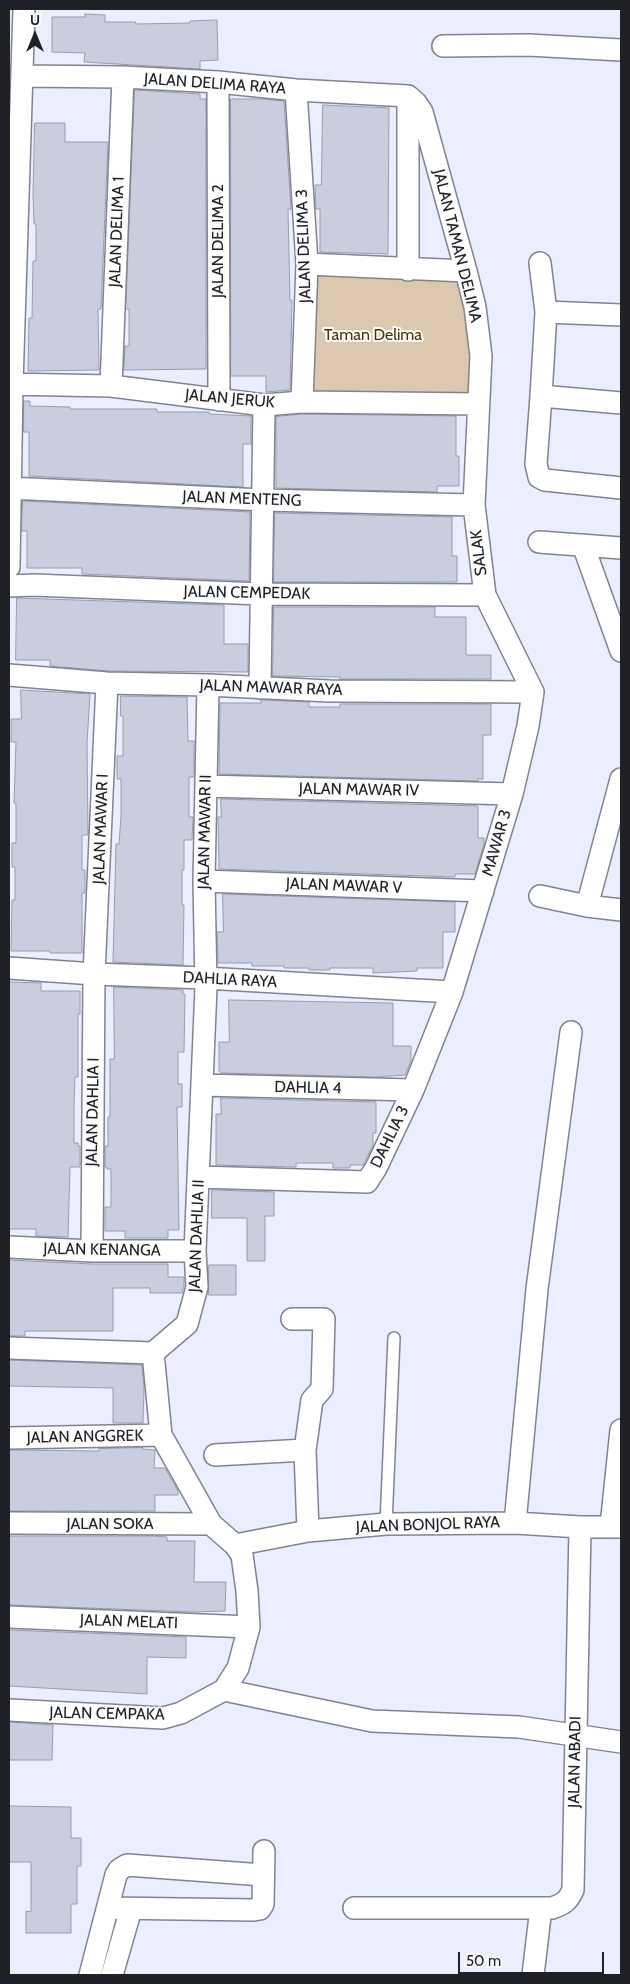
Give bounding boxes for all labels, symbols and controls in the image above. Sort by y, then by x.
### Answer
north arrow [10,10,60,60]
text: U [30,11,40,29]
street label: JALAN DELIMA RAYA [143,69,287,99]
street label: JALAN TAMAN DELIMA [429,167,485,325]
street label: JALAN DELIMA 1 [105,176,129,288]
street label: JALAN DELIMA 2 [208,184,228,298]
street label: JALAN DELIMA 3 [292,189,316,303]
park label: Taman Delima [324,325,422,345]
street label: JALAN JERUK [184,386,276,412]
street label: JALAN MENTENG [182,487,302,511]
street label: SALAK [467,529,491,577]
street label: JALAN CEMPEDAK [184,582,310,604]
street label: JALAN MAWAR RAYA [199,676,343,700]
street label: JALAN MAWAR I [89,773,113,885]
street label: JALAN MAWAR II [194,774,216,890]
street label: JALAN MAWAR IV [299,779,419,801]
street label: MAWAR 3 [478,807,516,879]
street label: JALAN MAWAR V [286,874,402,898]
street label: DAHLIA RAYA [182,968,278,992]
street label: JALAN DAHLIA I [82,1057,104,1167]
street label: DAHLIA 4 [274,1078,342,1098]
street label: DAHLIA 3 [367,1103,413,1171]
street label: JALAN DAHLIA II [185,1179,209,1293]
street label: JALAN KENANGA [43,1239,161,1261]
street label: JALAN ANGGREK [26,1426,144,1448]
street label: JALAN BONJOL RAYA [356,1513,500,1537]
street label: JALAN SOKA [66,1514,154,1534]
street label: JALAN MELATI [80,1611,178,1633]
street label: JALAN CEMPAKA [49,1703,165,1725]
street label: JALAN ABADI [565,1716,585,1808]
scale bar [460,1942,606,1974]
text: 50 m [466,1952,501,1970]

